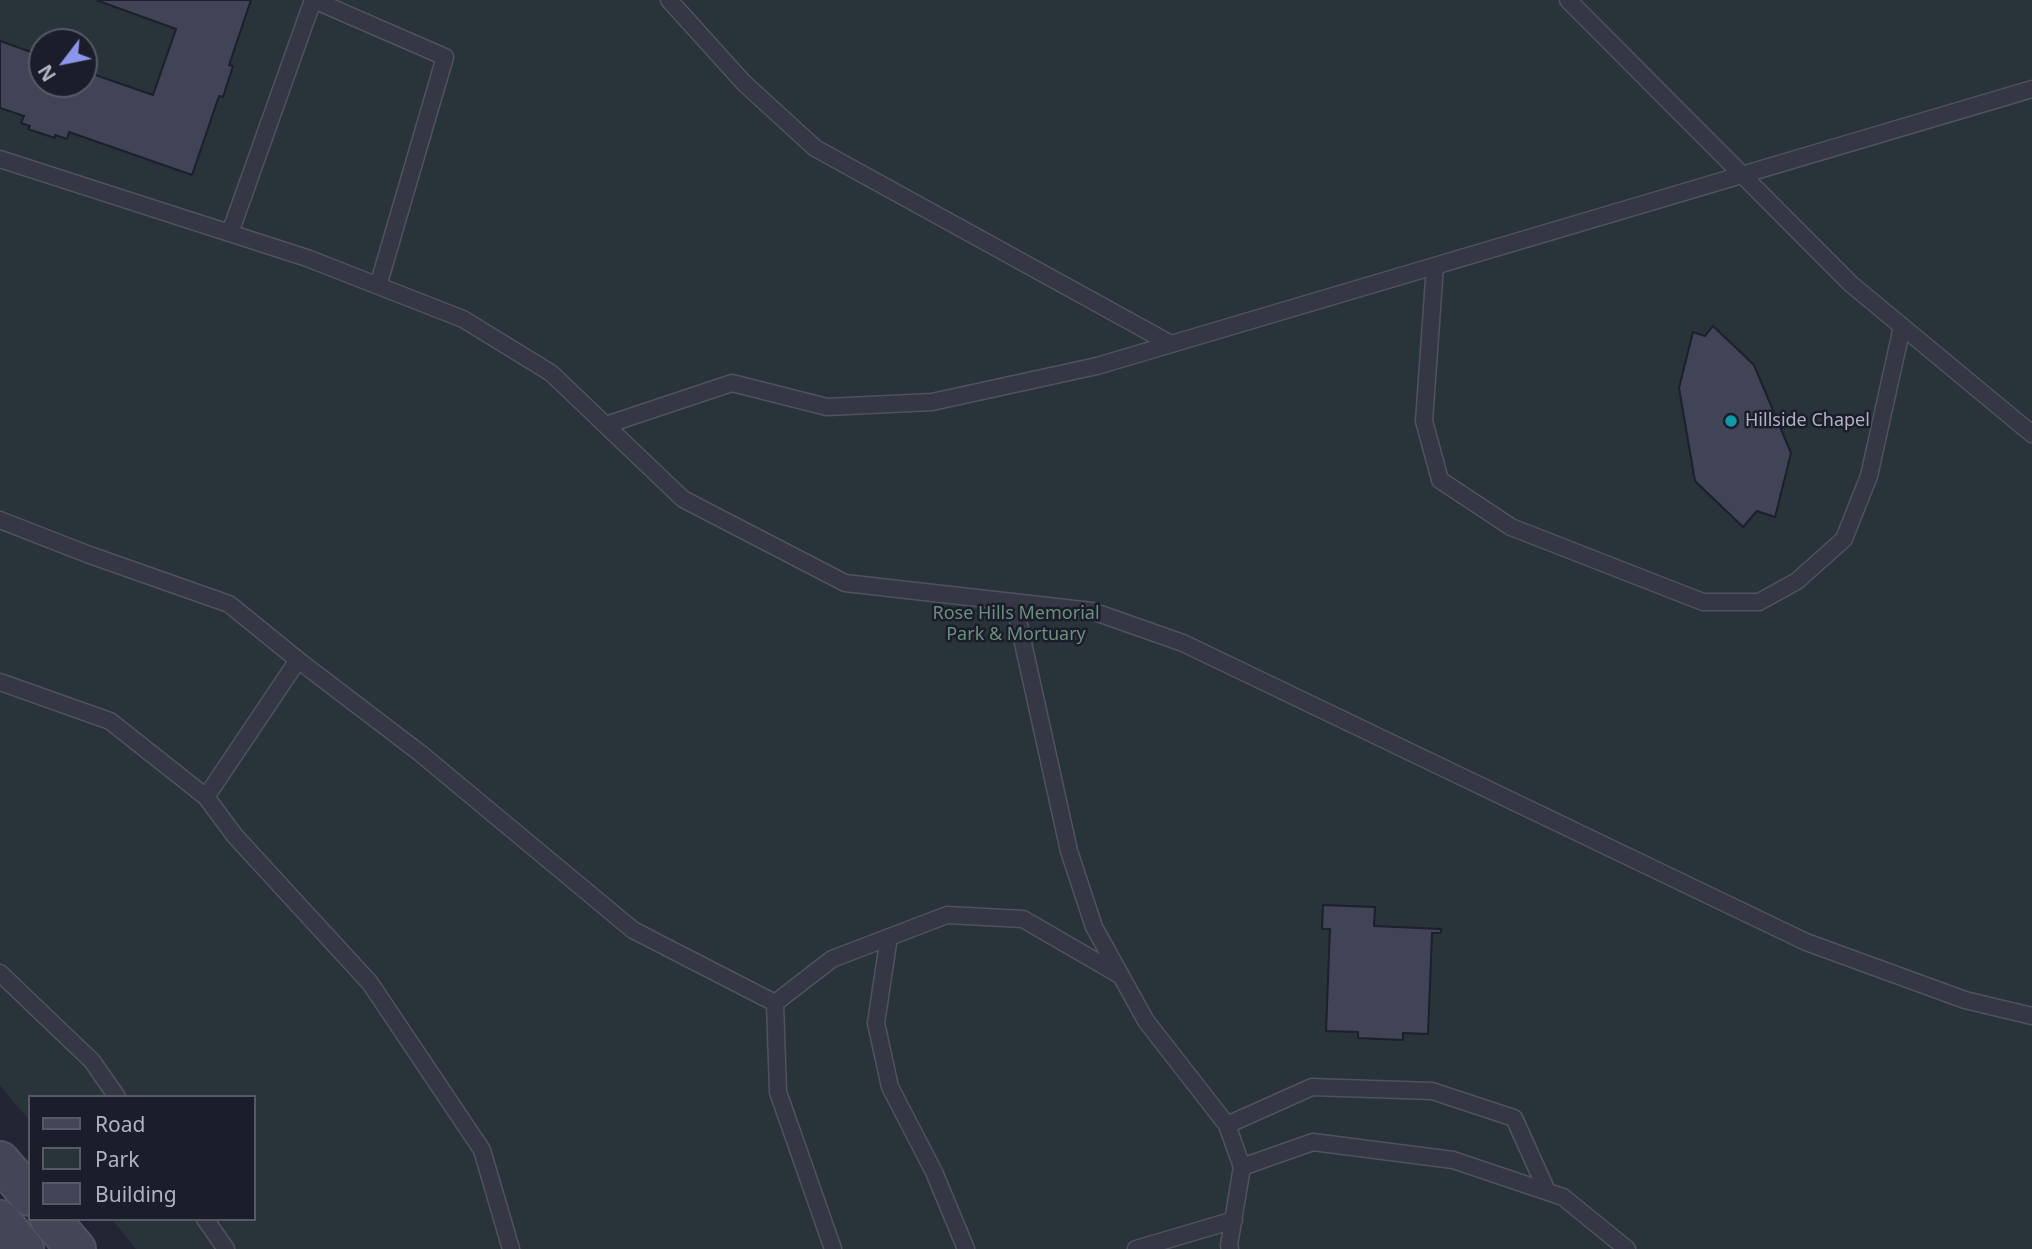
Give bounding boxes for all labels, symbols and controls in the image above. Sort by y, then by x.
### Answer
north arrow [28,28,98,98]
text: N [32,60,62,87]
place label: Hillside Chapel [1745,410,1870,432]
marker: Hillside Chapel [1723,413,1739,429]
park label: Rose Hills Memorial Park & Mortuary [932,603,1100,646]
legend [28,1095,256,1221]
text: Road [95,1110,145,1138]
text: Park [95,1145,139,1173]
text: Building [95,1180,177,1208]

